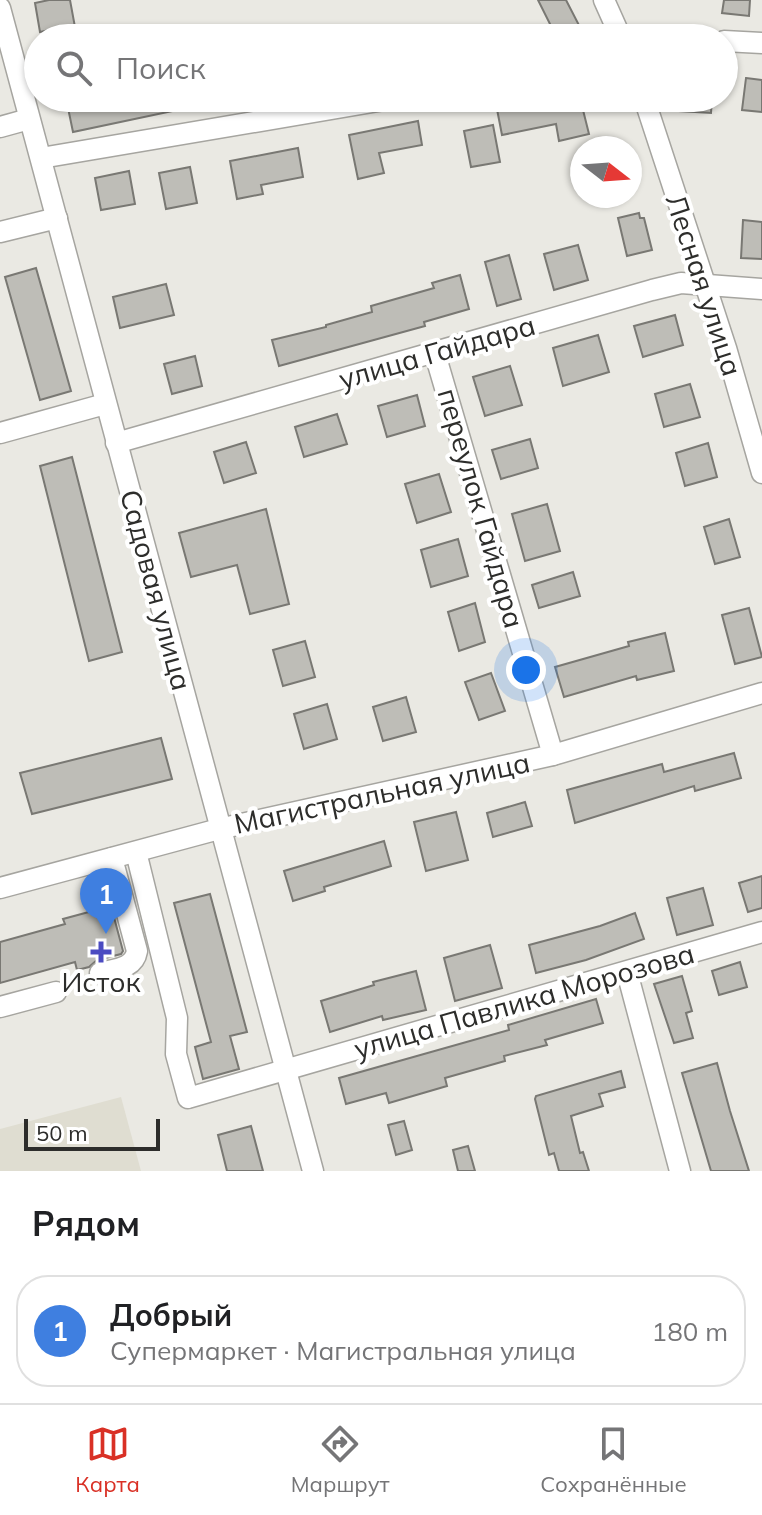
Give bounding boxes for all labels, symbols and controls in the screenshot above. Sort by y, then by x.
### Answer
search box [24,24,738,112]
icon: search [52,46,96,90]
text: Поиск [116,49,206,87]
north arrow [570,136,642,208]
street label: Лесная улица [659,190,750,380]
street label: улица Гайдара [335,307,539,396]
street label: переулок Гайдара [431,384,532,632]
street label: Садовая улица [113,486,200,694]
your location [506,650,546,690]
street label: Магистральная улица [231,744,533,841]
pin: 1 [80,868,132,934]
street label: улица Павлика Морозова [350,935,698,1066]
marker: Исток [92,943,110,961]
place label: Исток [61,964,141,999]
scale bar [24,1115,160,1151]
text: 50 m [36,1119,87,1147]
text: Рядом [32,1202,140,1245]
text: Добрый [110,1296,232,1334]
text: 1 [52,1315,68,1348]
text: 180 m [652,1315,728,1348]
text: Супермаркет · Магистральная улица [110,1334,576,1367]
tab: Карта [75,1422,140,1498]
tab: Маршрут [291,1422,390,1498]
tab: Сохранённые [540,1422,687,1498]

